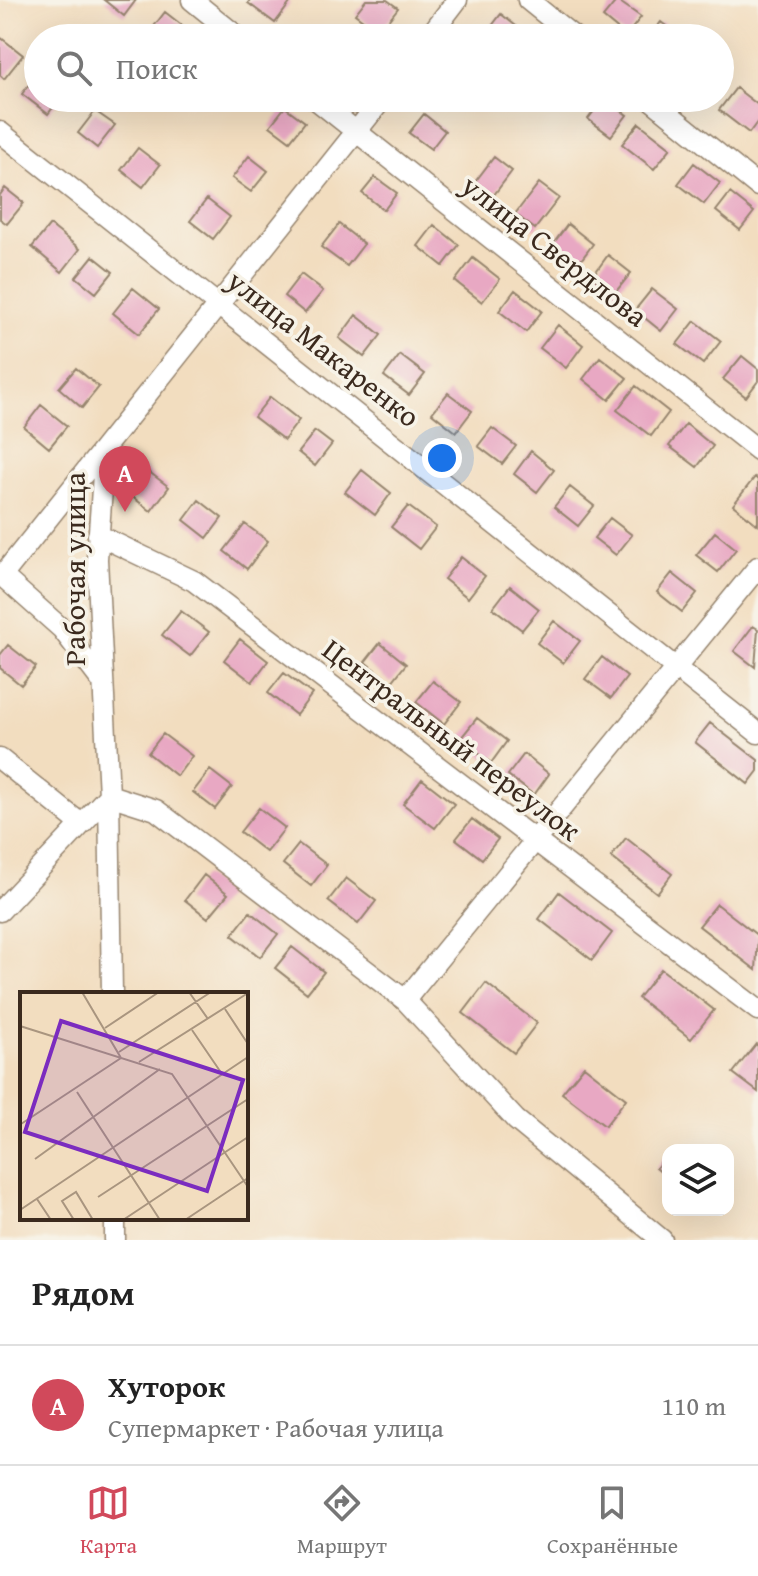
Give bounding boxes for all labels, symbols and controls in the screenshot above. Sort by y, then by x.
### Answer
search box [24,24,734,112]
icon: search [52,46,96,90]
text: Поиск [116,46,198,90]
street label: улица Свердлова [452,163,658,337]
street label: улица Макаренко [217,258,430,437]
your location [422,438,462,478]
pin: A [99,446,151,512]
street label: Рабочая улица [52,471,96,666]
street label: Центральный переулок [314,627,591,851]
inset map [20,992,248,1220]
map controls [662,1144,734,1216]
button: layers [662,1144,734,1216]
text: Рядом [32,1268,135,1317]
text: Хуторок [108,1364,225,1408]
text: A [50,1386,66,1425]
text: 110 m [661,1386,726,1425]
text: Супермаркет · Рабочая улица [108,1408,444,1447]
tab: Карта [80,1481,137,1561]
tab: Маршрут [297,1481,387,1561]
tab: Сохранённые [547,1481,678,1561]

